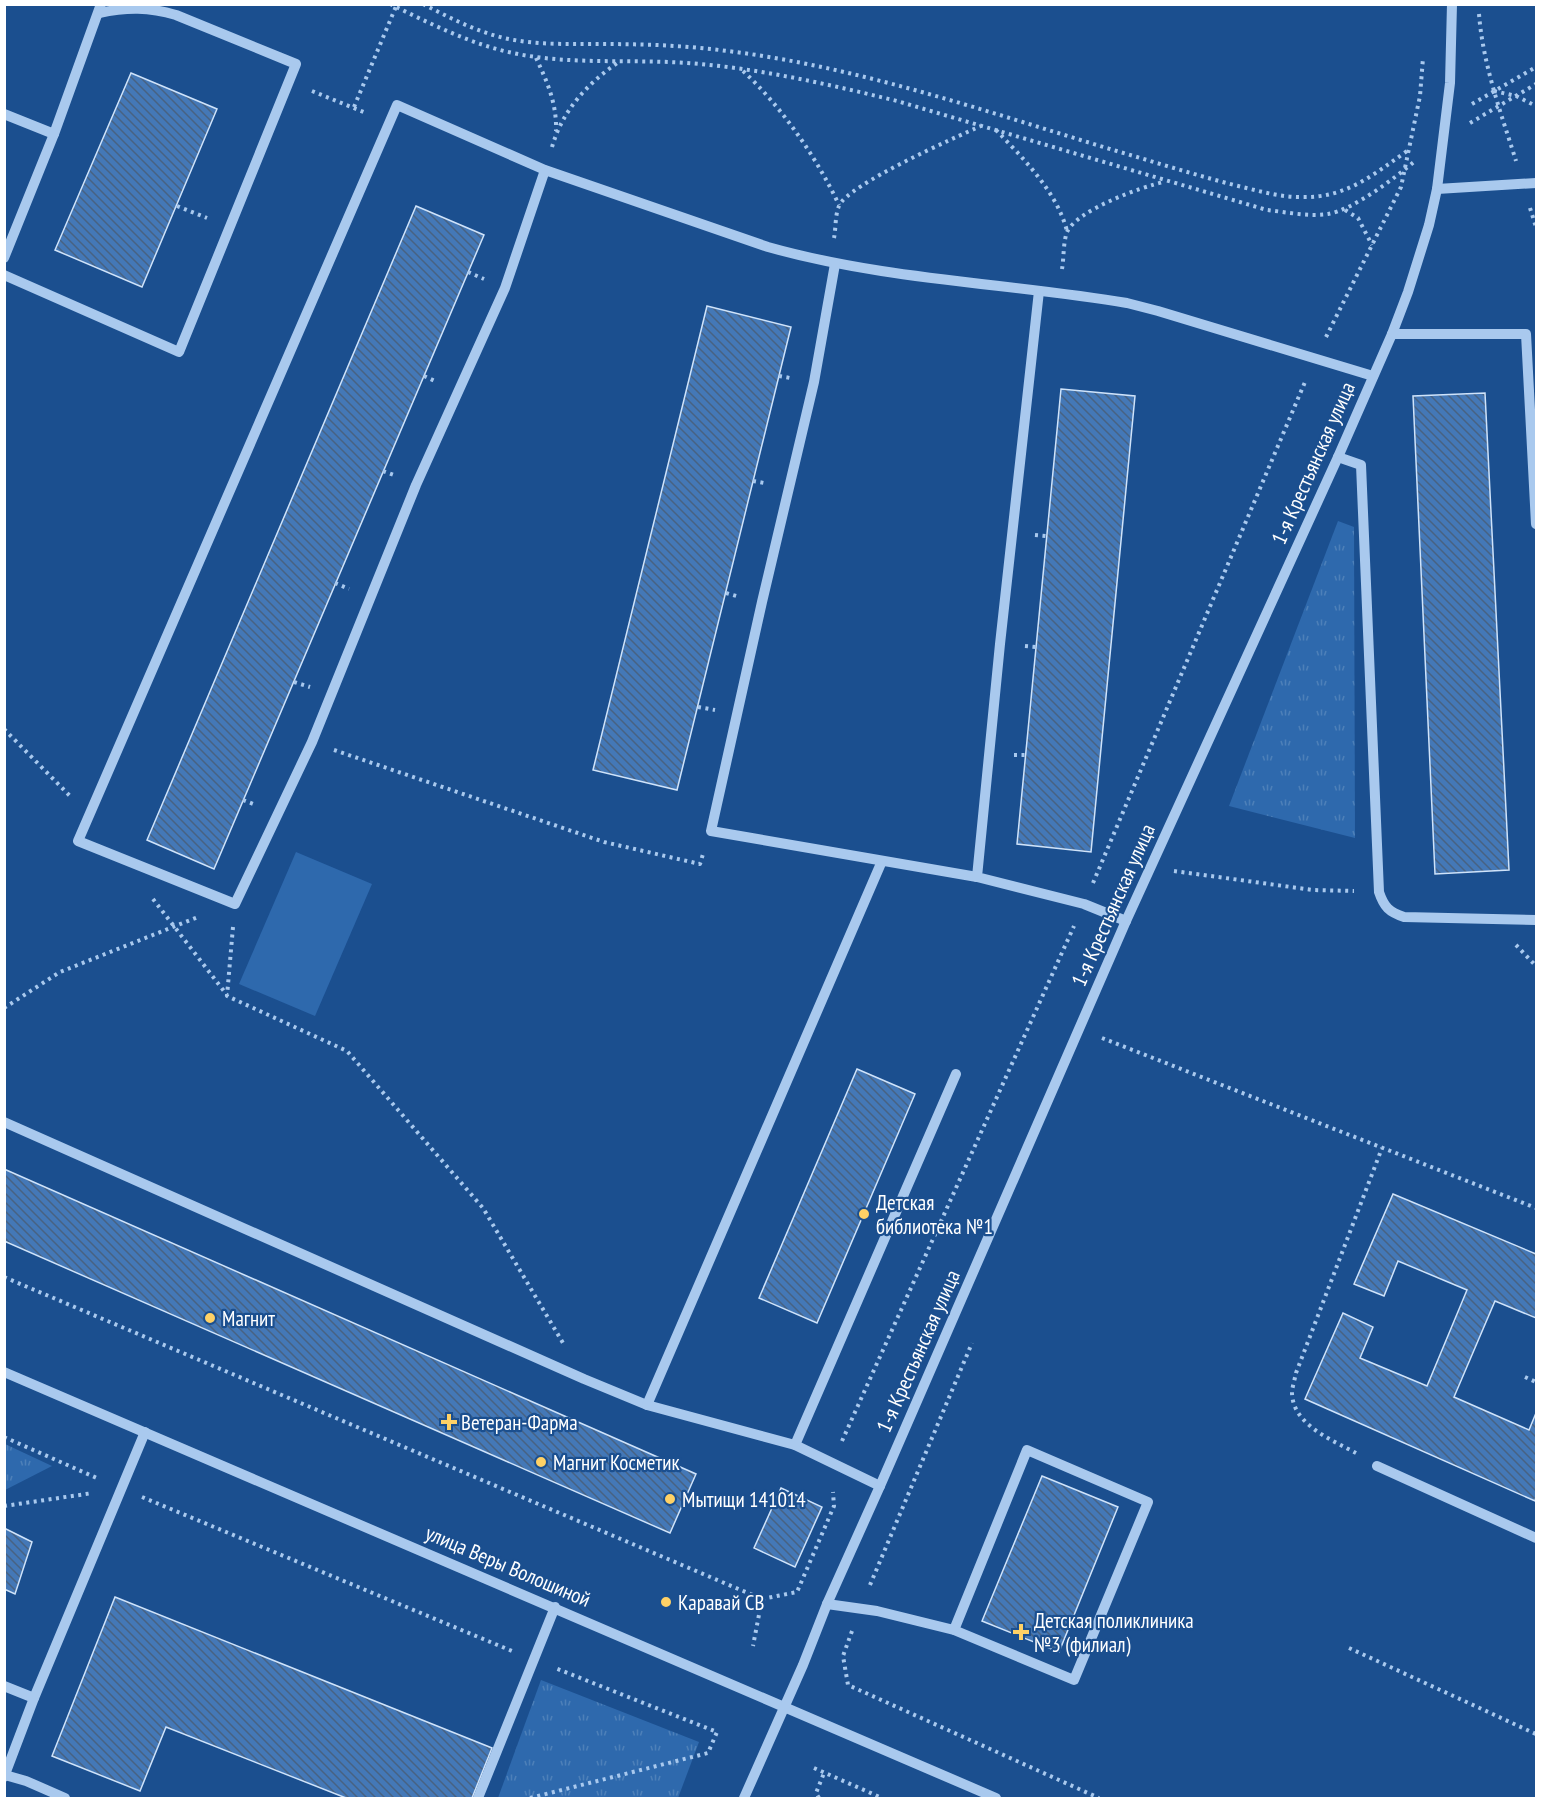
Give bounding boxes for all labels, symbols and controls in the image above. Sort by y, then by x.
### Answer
street label: 1-я Крестьянская улица [1265,378,1361,548]
street label: 1-я Крестьянская улица [1065,820,1161,990]
place label: Детская библиотека №1 [876,1189,993,1240]
marker: Детская библиотека №1 [857,1207,871,1221]
street label: 1-я Крестьянская улица [870,1266,966,1436]
place label: Магнит [222,1305,275,1332]
marker: Магнит [203,1311,217,1325]
place label: Ветеран-Фарма [461,1409,578,1436]
marker: Ветеран-Фарма [442,1415,456,1429]
place label: Магнит Косметик [553,1449,680,1476]
marker: Магнит Косметик [534,1455,548,1469]
place label: Мытищи 141014 [682,1486,806,1513]
marker: Мытищи 141014 [663,1492,677,1506]
street label: улица Веры Волошиной [421,1519,595,1613]
place label: Каравай СВ [678,1589,764,1616]
marker: Каравай СВ [659,1595,673,1609]
place label: Детская поликлиника №3 (филиал) [1034,1607,1194,1658]
marker: Детская поликлиника №3 (филиал) [1012,1623,1030,1641]

